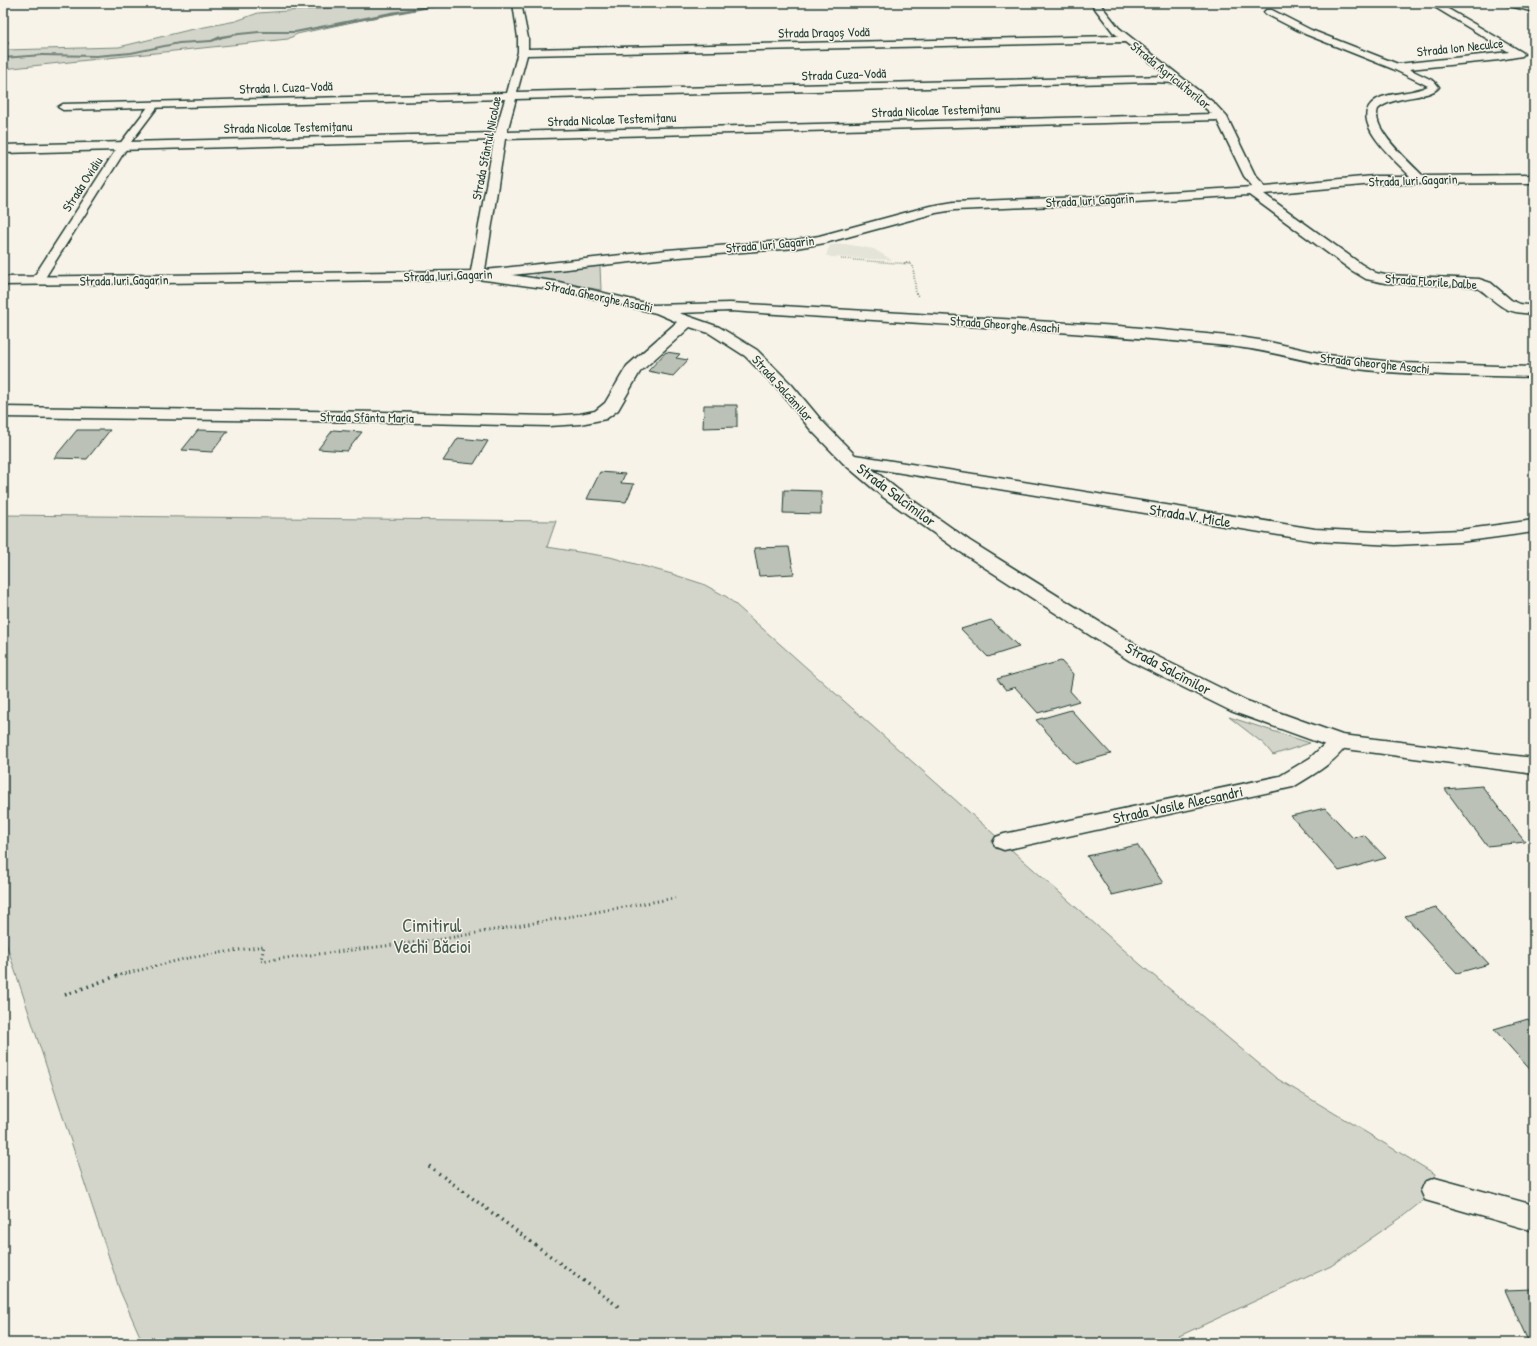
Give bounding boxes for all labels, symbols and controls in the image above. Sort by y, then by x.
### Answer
street label: Strada Dragoș Vodă [778,22,870,42]
street label: Strada Ion Neculce [1416,34,1504,60]
street label: Strada Agricultorilor [1127,37,1215,113]
street label: Strada Cuza-Vodă [801,64,887,84]
street label: Strada I. Cuza-Vodă [239,76,333,98]
street label: Strada Sfântul Nicolae [467,95,505,201]
street label: Strada Nicolae Testemițanu [871,99,1001,121]
street label: Strada Nicolae Testemițanu [547,108,677,130]
street label: Strada Nicolae Testemițanu [223,117,353,137]
street label: Strada Ovidiu [58,153,106,215]
street label: Strada Iuri Gagarin [1368,169,1458,191]
street label: Strada Iuri Gagarin [1045,189,1135,211]
street label: Strada Iuri Gagarin [725,231,815,257]
street label: Strada Iuri Gagarin [403,264,493,286]
street label: Strada Florile Dalbe [1384,269,1478,293]
street label: Strada Iuri Gagarin [79,270,169,290]
street label: Strada Gheorghe Asachi [543,276,655,316]
street label: Strada Gheorghe Asachi [949,311,1061,337]
street label: Strada Gheorghe Asachi [1319,348,1431,378]
street label: Strada Salcâmilor [748,351,818,425]
street label: Strada Sfânta Maria [320,407,414,427]
street label: Strada Salcîmilor [852,458,940,531]
street label: Strada V. Micle [1148,499,1232,532]
street label: Strada Salcîmilor [1122,637,1215,700]
street label: Strada Vasile Alecsandri [1111,780,1245,829]
park label: Cimitirul Vechi Băcioi [393,913,471,959]

